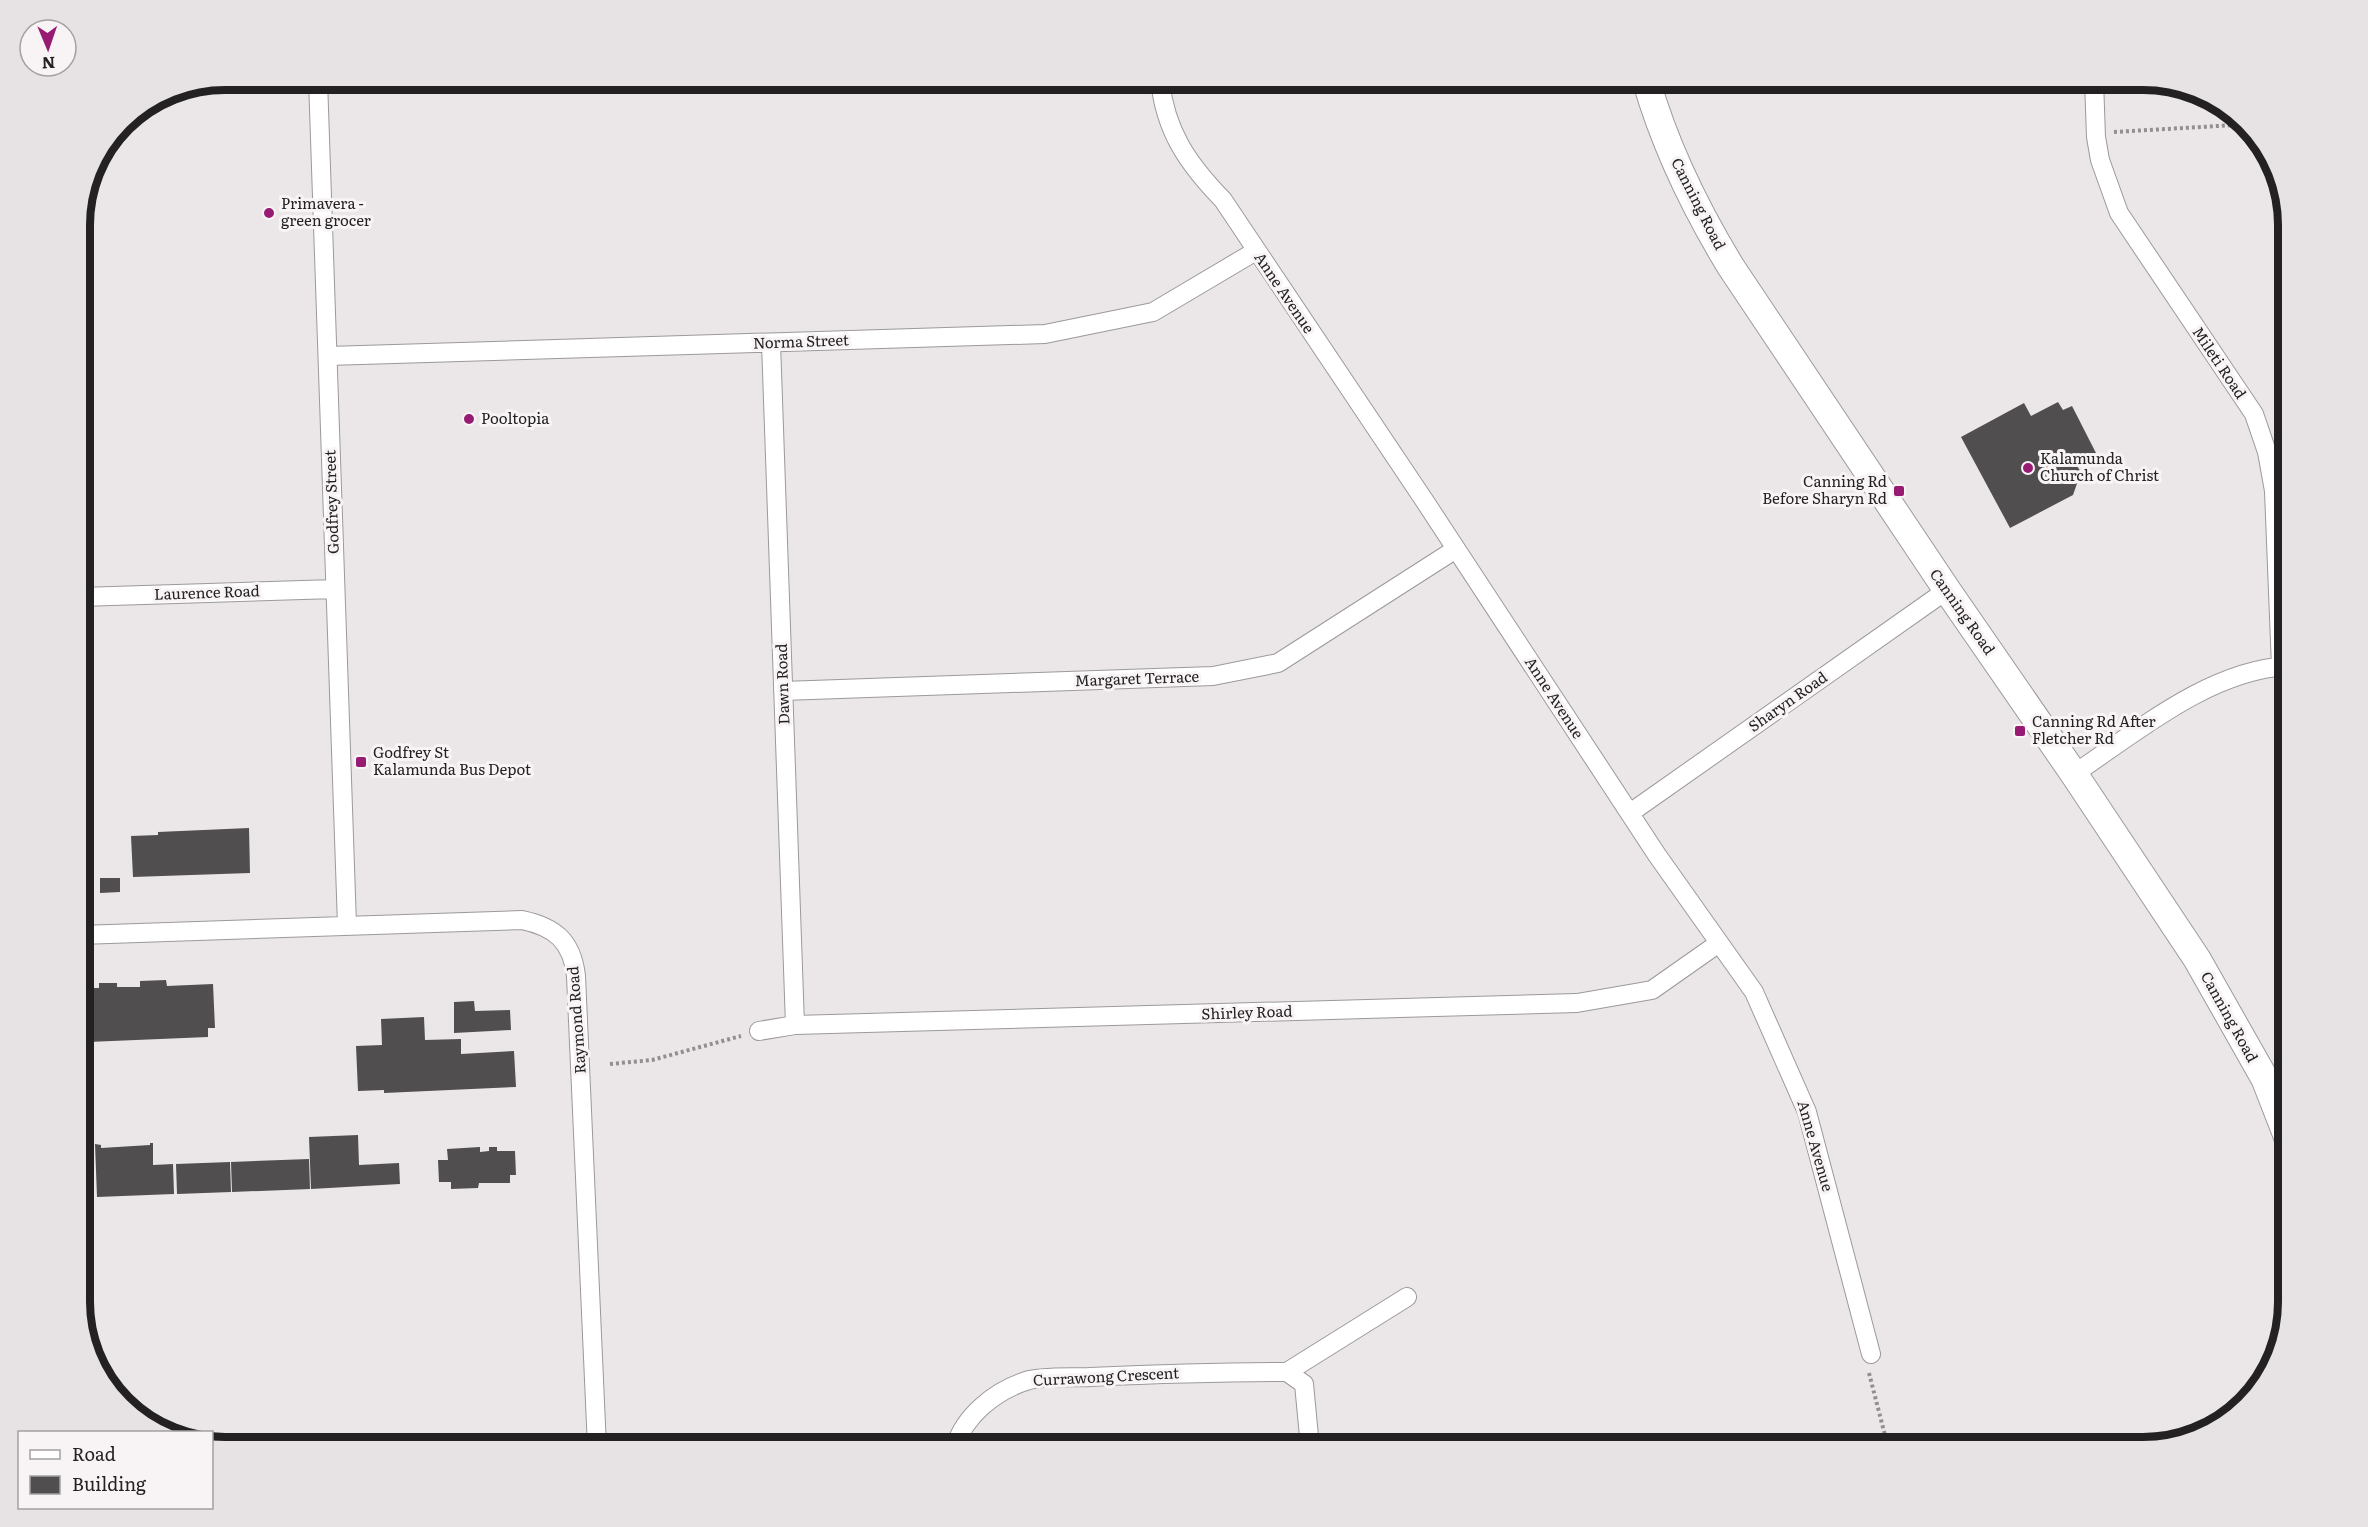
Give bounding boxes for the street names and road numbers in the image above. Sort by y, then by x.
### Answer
street label: Canning Road [1666,153,1732,253]
street label: Anne Avenue [1249,247,1321,338]
street label: Mileti Road [2188,321,2253,403]
street label: Norma Street [753,327,849,354]
street label: Godfrey Street [317,450,344,554]
street label: Canning Road [1925,563,2002,659]
street label: Laurence Road [154,578,260,605]
street label: Dawn Road [769,643,794,725]
street label: Anne Avenue [1520,652,1591,743]
street label: Margaret Terrace [1074,664,1200,691]
street label: Sharyn Road [1743,665,1831,737]
street label: Raymond Road [560,965,591,1075]
street label: Canning Road [2196,967,2265,1066]
street label: Shirley Road [1201,998,1293,1025]
street label: Anne Avenue [1792,1097,1840,1194]
street label: Currawong Crescent [1032,1360,1180,1391]

